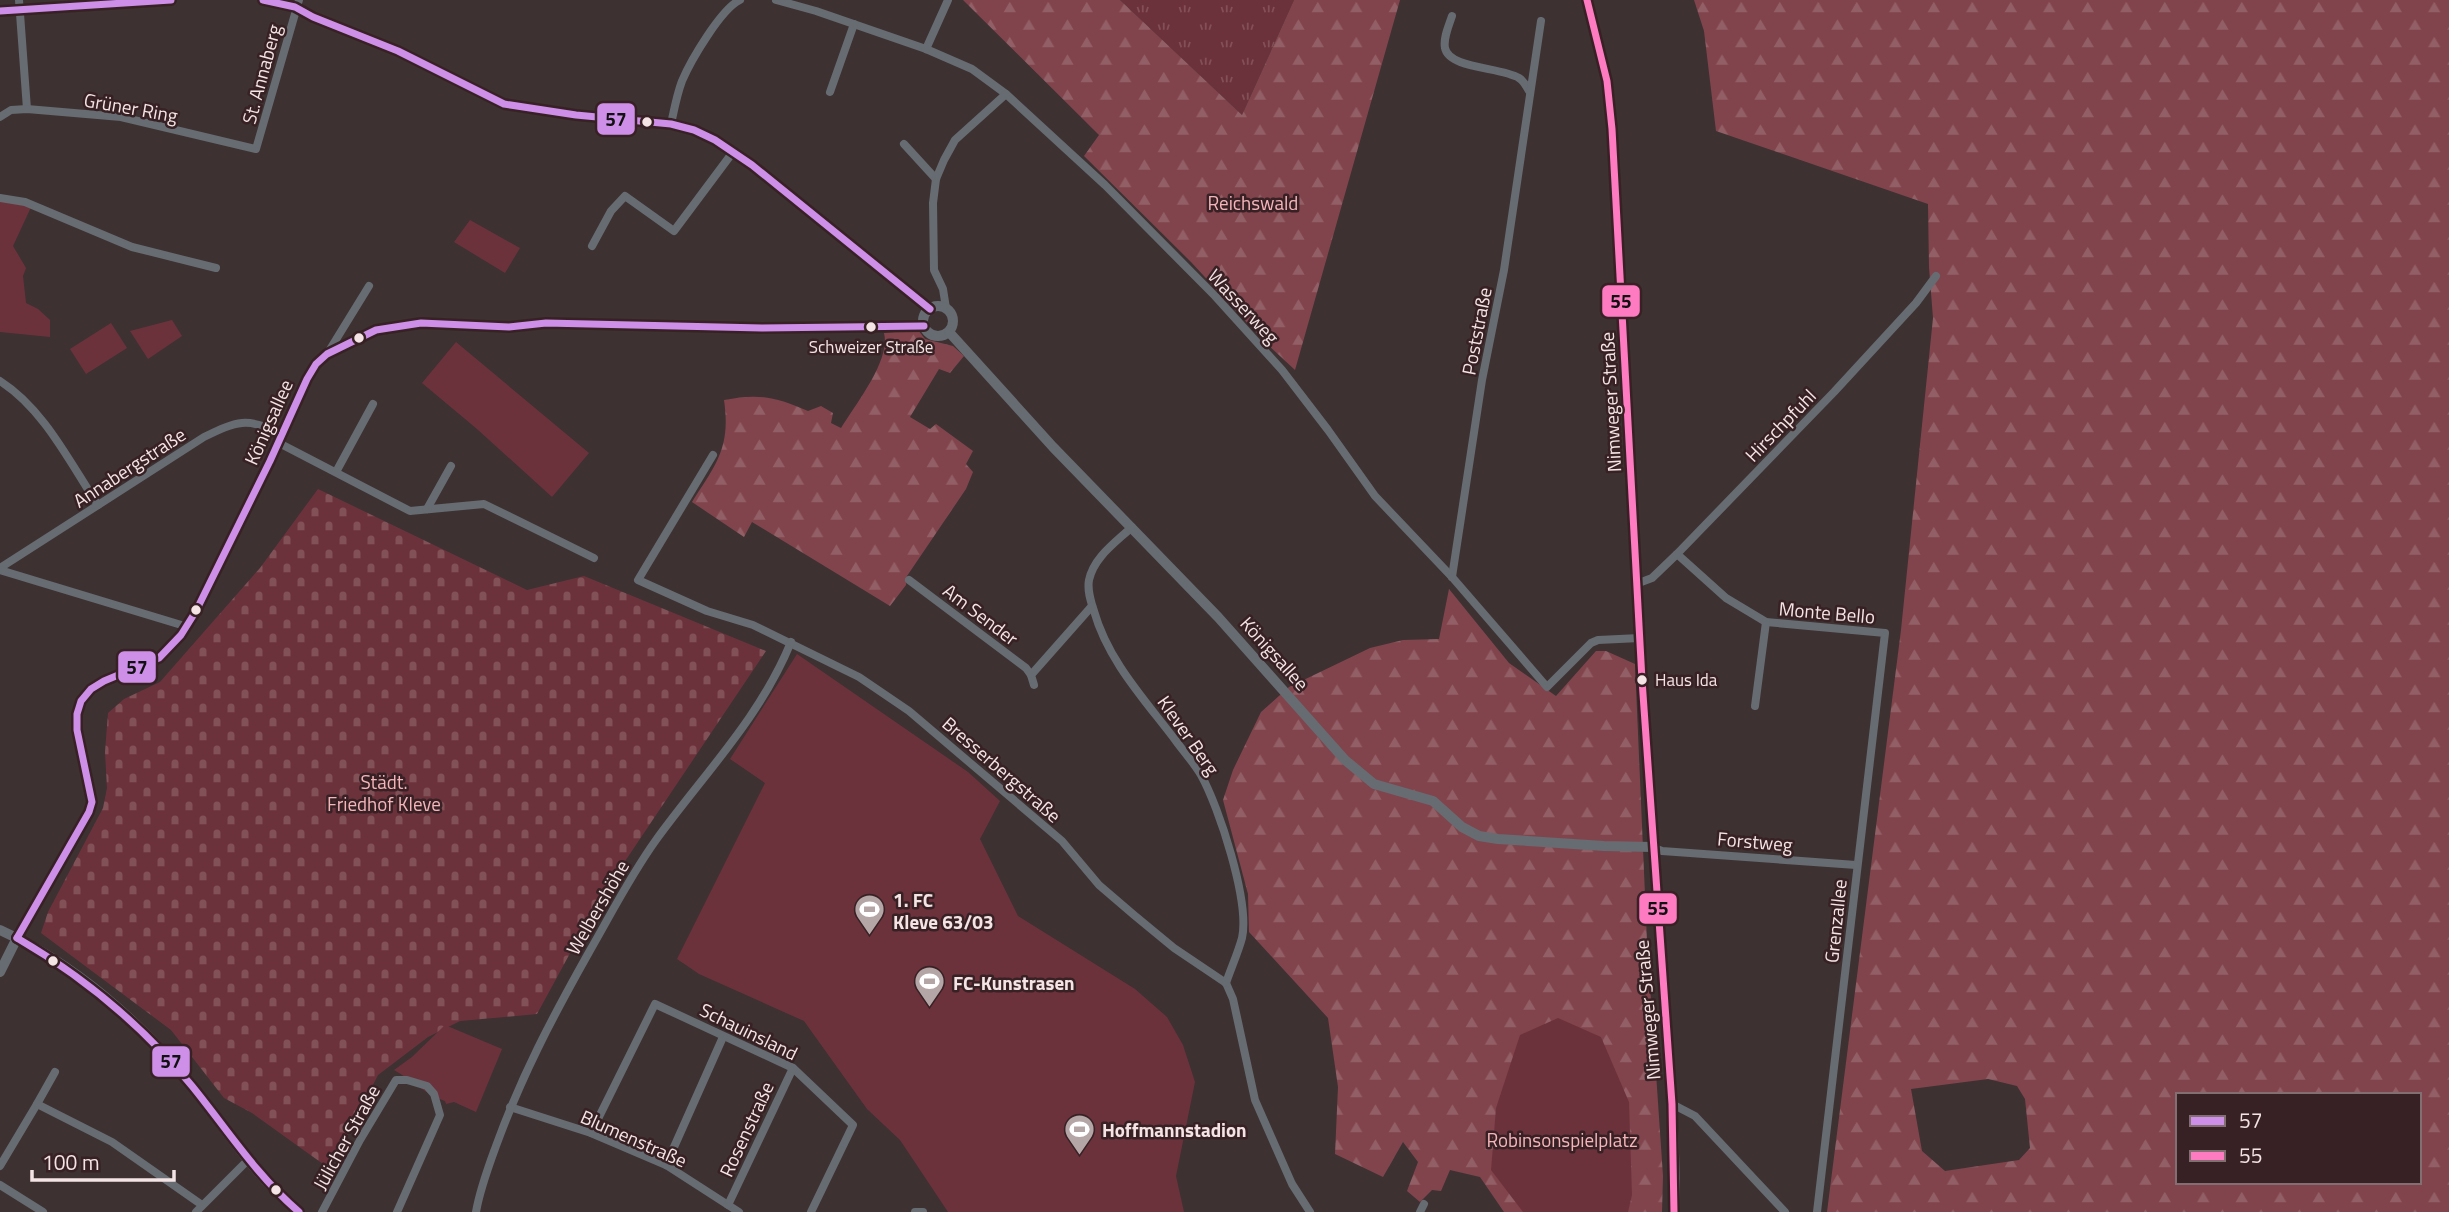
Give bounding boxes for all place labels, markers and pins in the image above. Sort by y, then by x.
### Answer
unlabelled marker [640,115,654,129]
marker: Schweizer Straße [864,320,878,334]
unlabelled marker [352,331,366,345]
place label: Schweizer Straße [809,334,933,360]
unlabelled marker [189,603,203,617]
place label: Haus Ida [1655,667,1718,693]
marker: Haus Ida [1635,673,1649,687]
place label: 1. FC Kleve 63/03 [893,885,994,936]
sports icon: 1. FC Kleve 63/03 [853,893,887,937]
unlabelled marker [46,954,60,968]
sports icon: FC-Kunstrasen [913,965,947,1009]
place label: FC-Kunstrasen [953,968,1075,997]
sports icon: Hoffmannstadion [1062,1112,1096,1156]
place label: Hoffmannstadion [1102,1115,1247,1144]
unlabelled marker [269,1183,283,1197]

